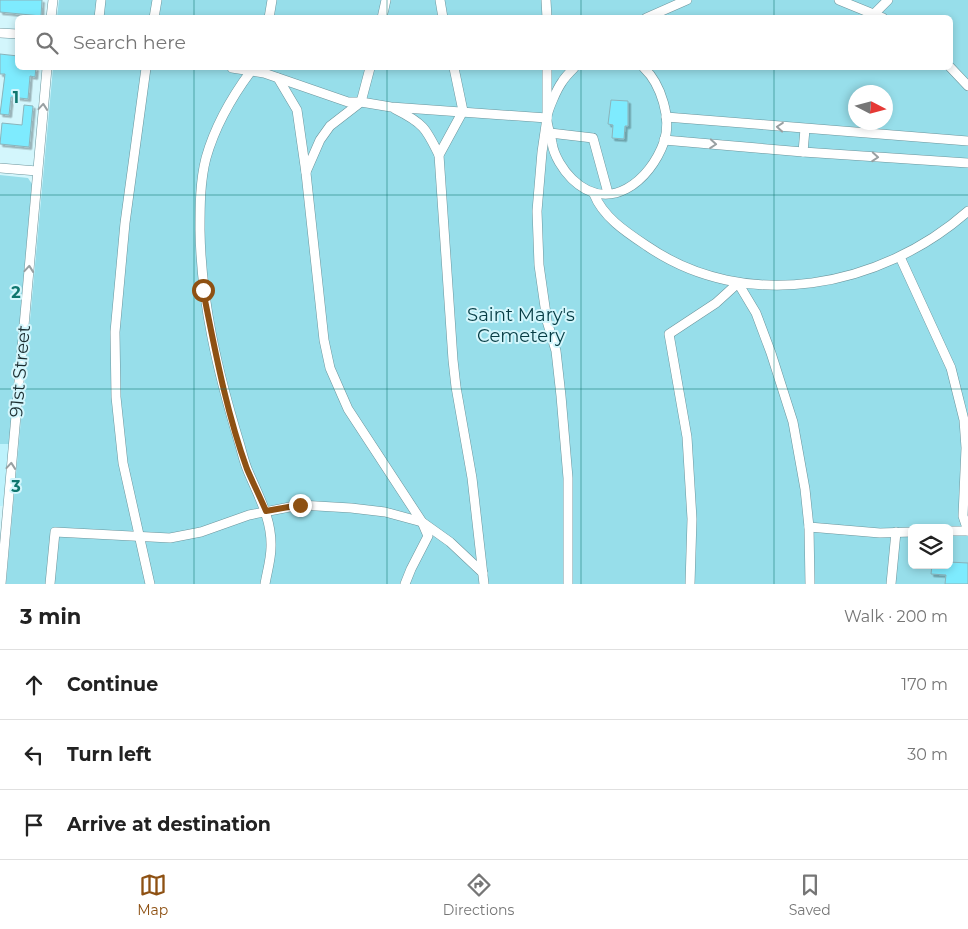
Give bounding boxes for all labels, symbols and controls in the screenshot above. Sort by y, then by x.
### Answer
search box [15,15,953,70]
icon: search [33,29,61,57]
text: Search here [73,31,186,54]
north arrow [848,85,893,130]
text: 1 [13,88,19,107]
one-way arrow [37,103,48,111]
one-way arrow [776,121,784,132]
one-way arrow [709,138,717,149]
one-way arrow [871,151,879,162]
one-way arrow [23,265,34,273]
route start [192,279,215,302]
text: 2 [11,283,21,302]
park label: Saint Mary's Cemetery [467,304,575,347]
street label: 91st Street [5,324,35,418]
one-way arrow [6,461,17,469]
text: 3 [10,477,21,496]
route end [289,494,312,517]
map controls [908,524,953,569]
button: layers [908,524,953,569]
text: 3 min [20,604,81,629]
text: Walk · 200 m [844,607,948,626]
icon: ahead [20,671,48,699]
text: Continue [67,673,158,696]
text: 170 m [901,675,948,694]
icon: left [20,741,48,769]
text: Turn left [67,743,152,766]
text: 30 m [907,745,948,764]
icon: arrive [20,811,48,839]
text: Arrive at destination [67,813,271,836]
tab: Map [137,871,168,919]
tab: Directions [443,871,514,919]
tab: Saved [789,871,831,919]

